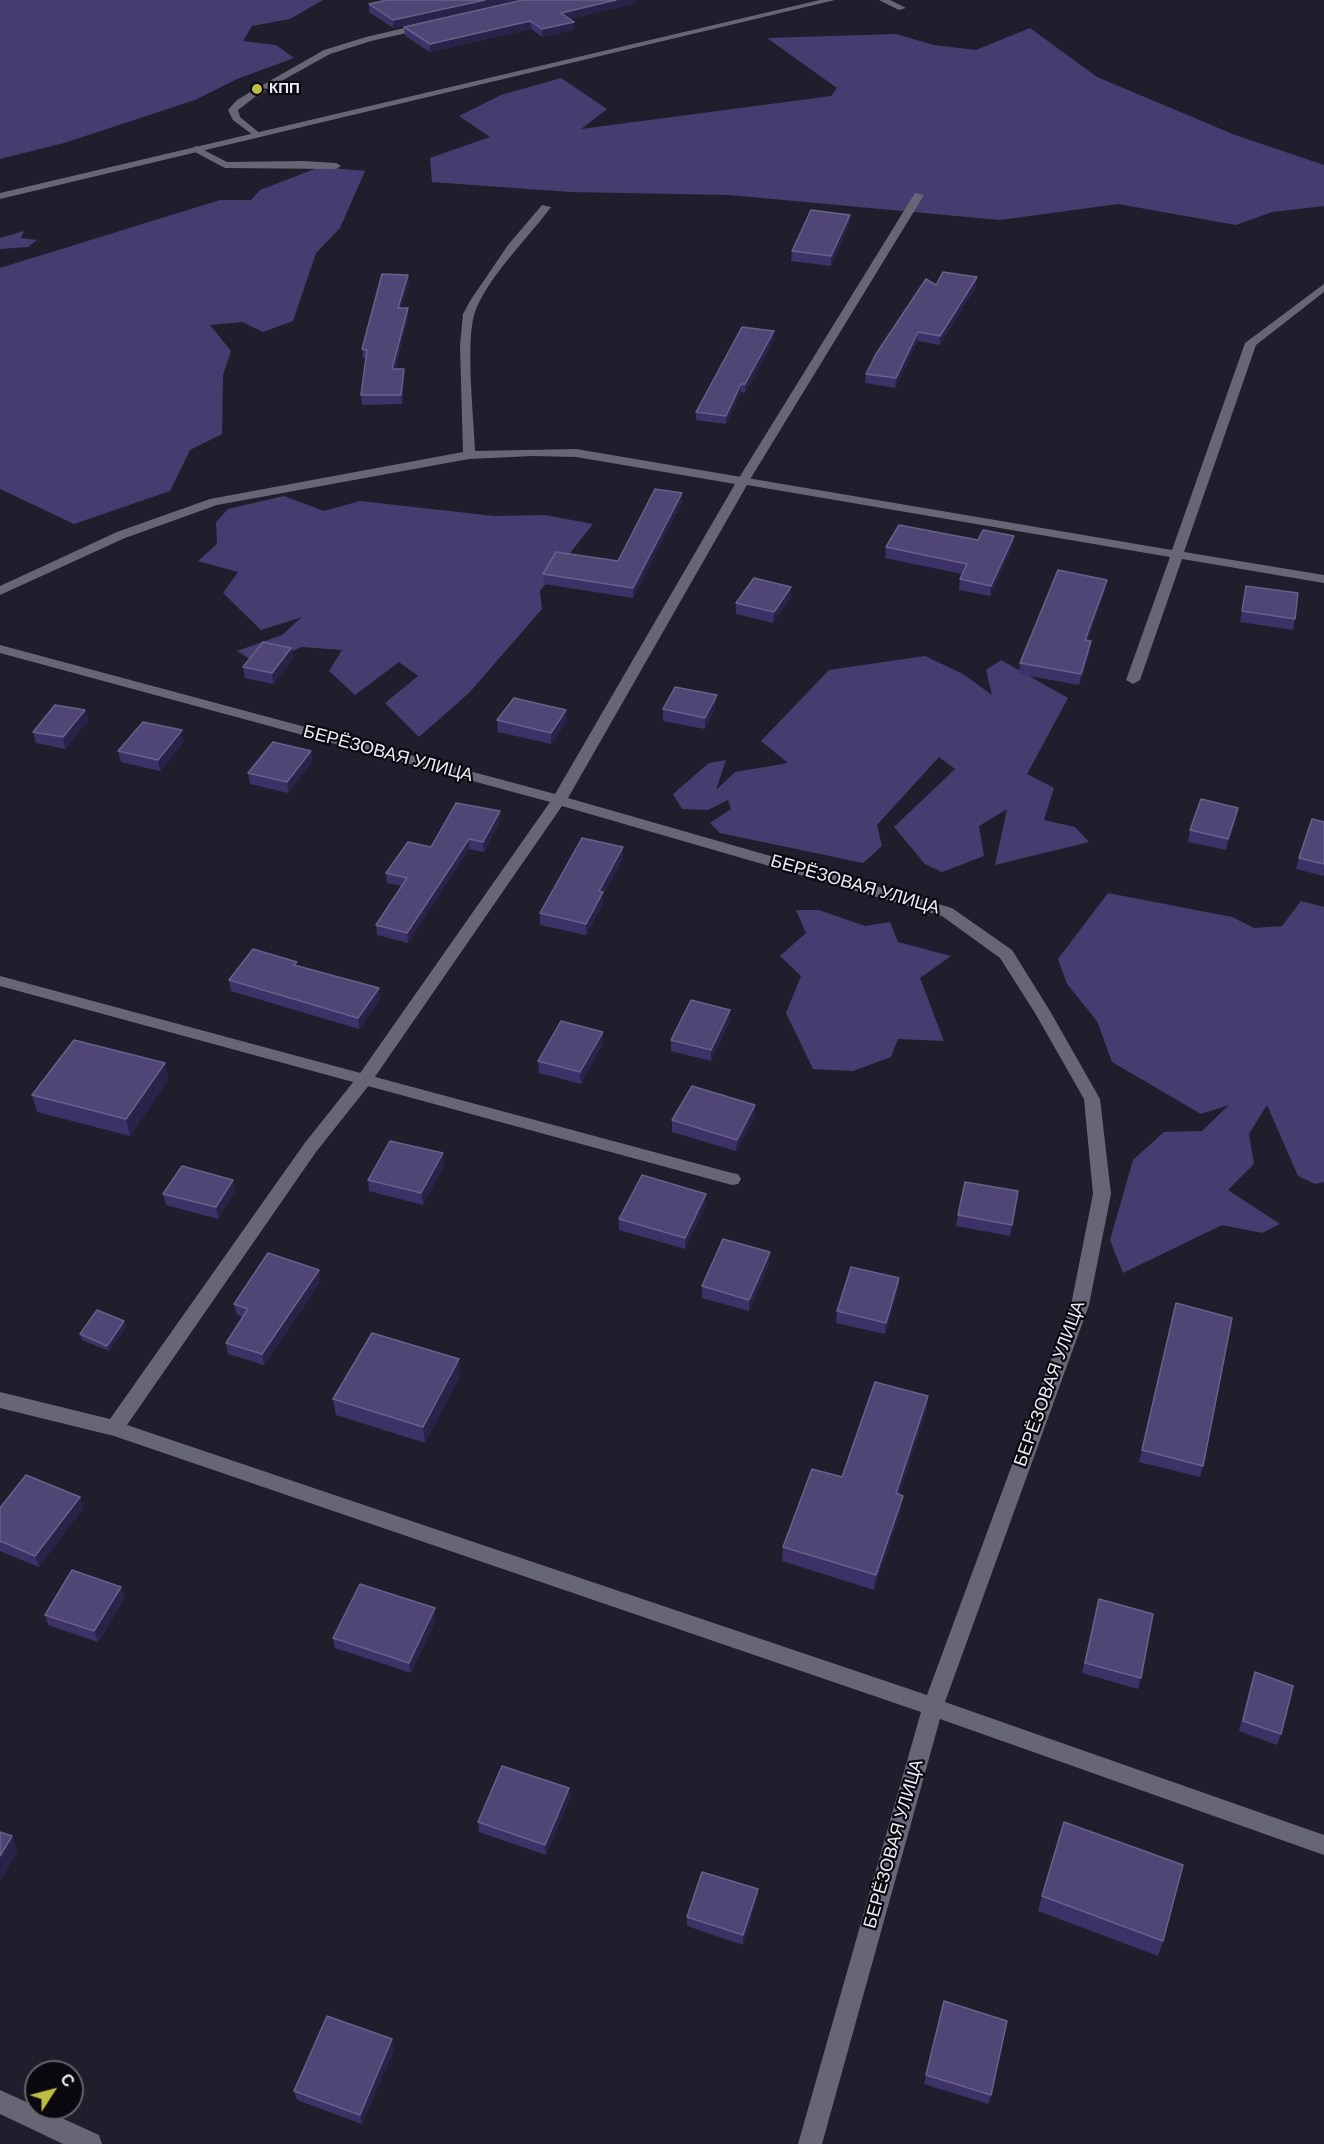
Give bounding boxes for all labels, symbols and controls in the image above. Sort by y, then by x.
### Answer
place label: КПП [269,80,300,98]
marker: КПП [250,82,264,96]
street label: БЕРЁЗОВАЯ УЛИЦА [301,721,475,787]
street label: БЕРЁЗОВАЯ УЛИЦА [768,851,942,919]
street label: БЕРЁЗОВАЯ УЛИЦА [1010,1298,1090,1470]
street label: БЕРЁЗОВАЯ УЛИЦА [860,1757,928,1931]
north arrow [24,2060,84,2120]
text: С [57,2071,78,2090]

